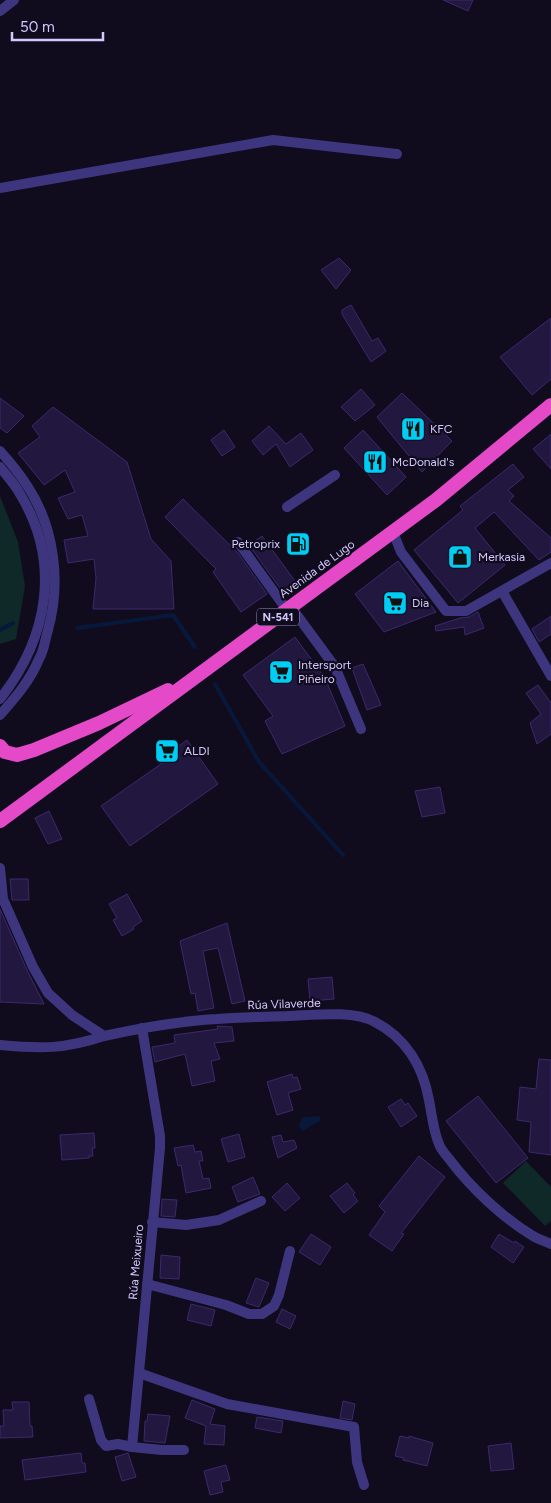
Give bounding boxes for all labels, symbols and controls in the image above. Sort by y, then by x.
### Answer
scale bar [12,10,104,42]
text: 50 m [20,18,55,36]
restaurant icon: KFC [400,416,426,442]
place label: KFC [430,422,453,436]
restaurant icon: McDonald's [362,449,388,475]
place label: McDonald's [392,455,455,469]
fuel station icon: Petroprix [285,531,311,557]
place label: Petroprix [231,537,280,551]
street label: Avenida de Lugo [277,537,357,601]
shop icon: Merkasia [447,544,473,570]
place label: Merkasia [478,550,525,564]
supermarket icon: Dia [382,590,408,616]
place label: Dia [412,596,429,610]
road number: N-541 [257,608,299,626]
place label: Intersport Piñeiro [298,658,352,686]
supermarket icon: Intersport Piñeiro [268,659,294,685]
supermarket icon: ALDI [154,738,180,764]
place label: ALDI [184,744,210,758]
street label: Rúa Vilaverde [247,996,321,1012]
street label: Rúa Meixueiro [126,1224,146,1300]

